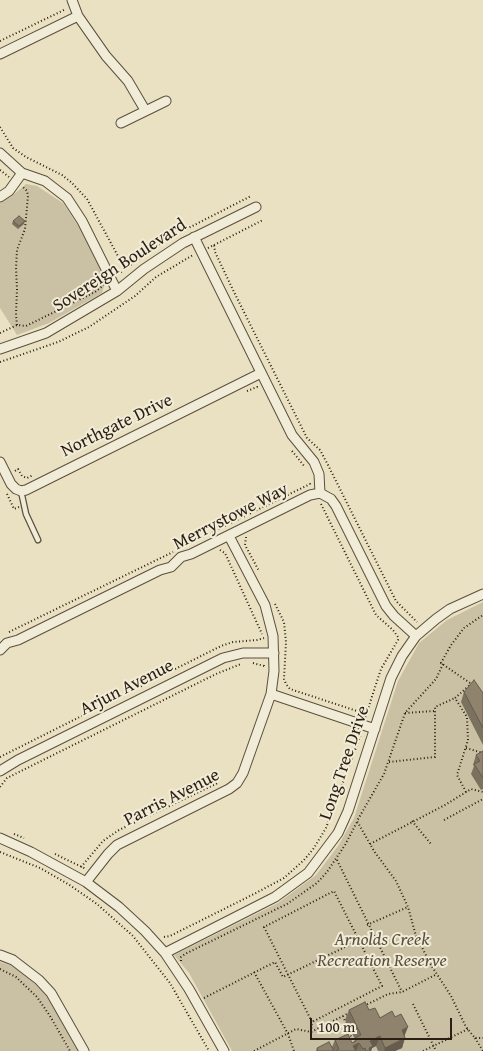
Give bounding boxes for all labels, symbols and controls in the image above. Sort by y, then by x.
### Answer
street label: Sovereign Boulevard [49,215,191,317]
street label: Northgate Drive [58,390,176,462]
street label: Merrystowe Way [170,479,292,555]
street label: Arjun Avenue [77,655,177,721]
street label: Long Tree Drive [315,703,375,823]
street label: Parris Avenue [121,765,223,831]
park label: Arnolds Creek Recreation Reserve [317,929,447,972]
scale bar [313,1008,456,1040]
text: 100 m [318,1016,355,1037]

